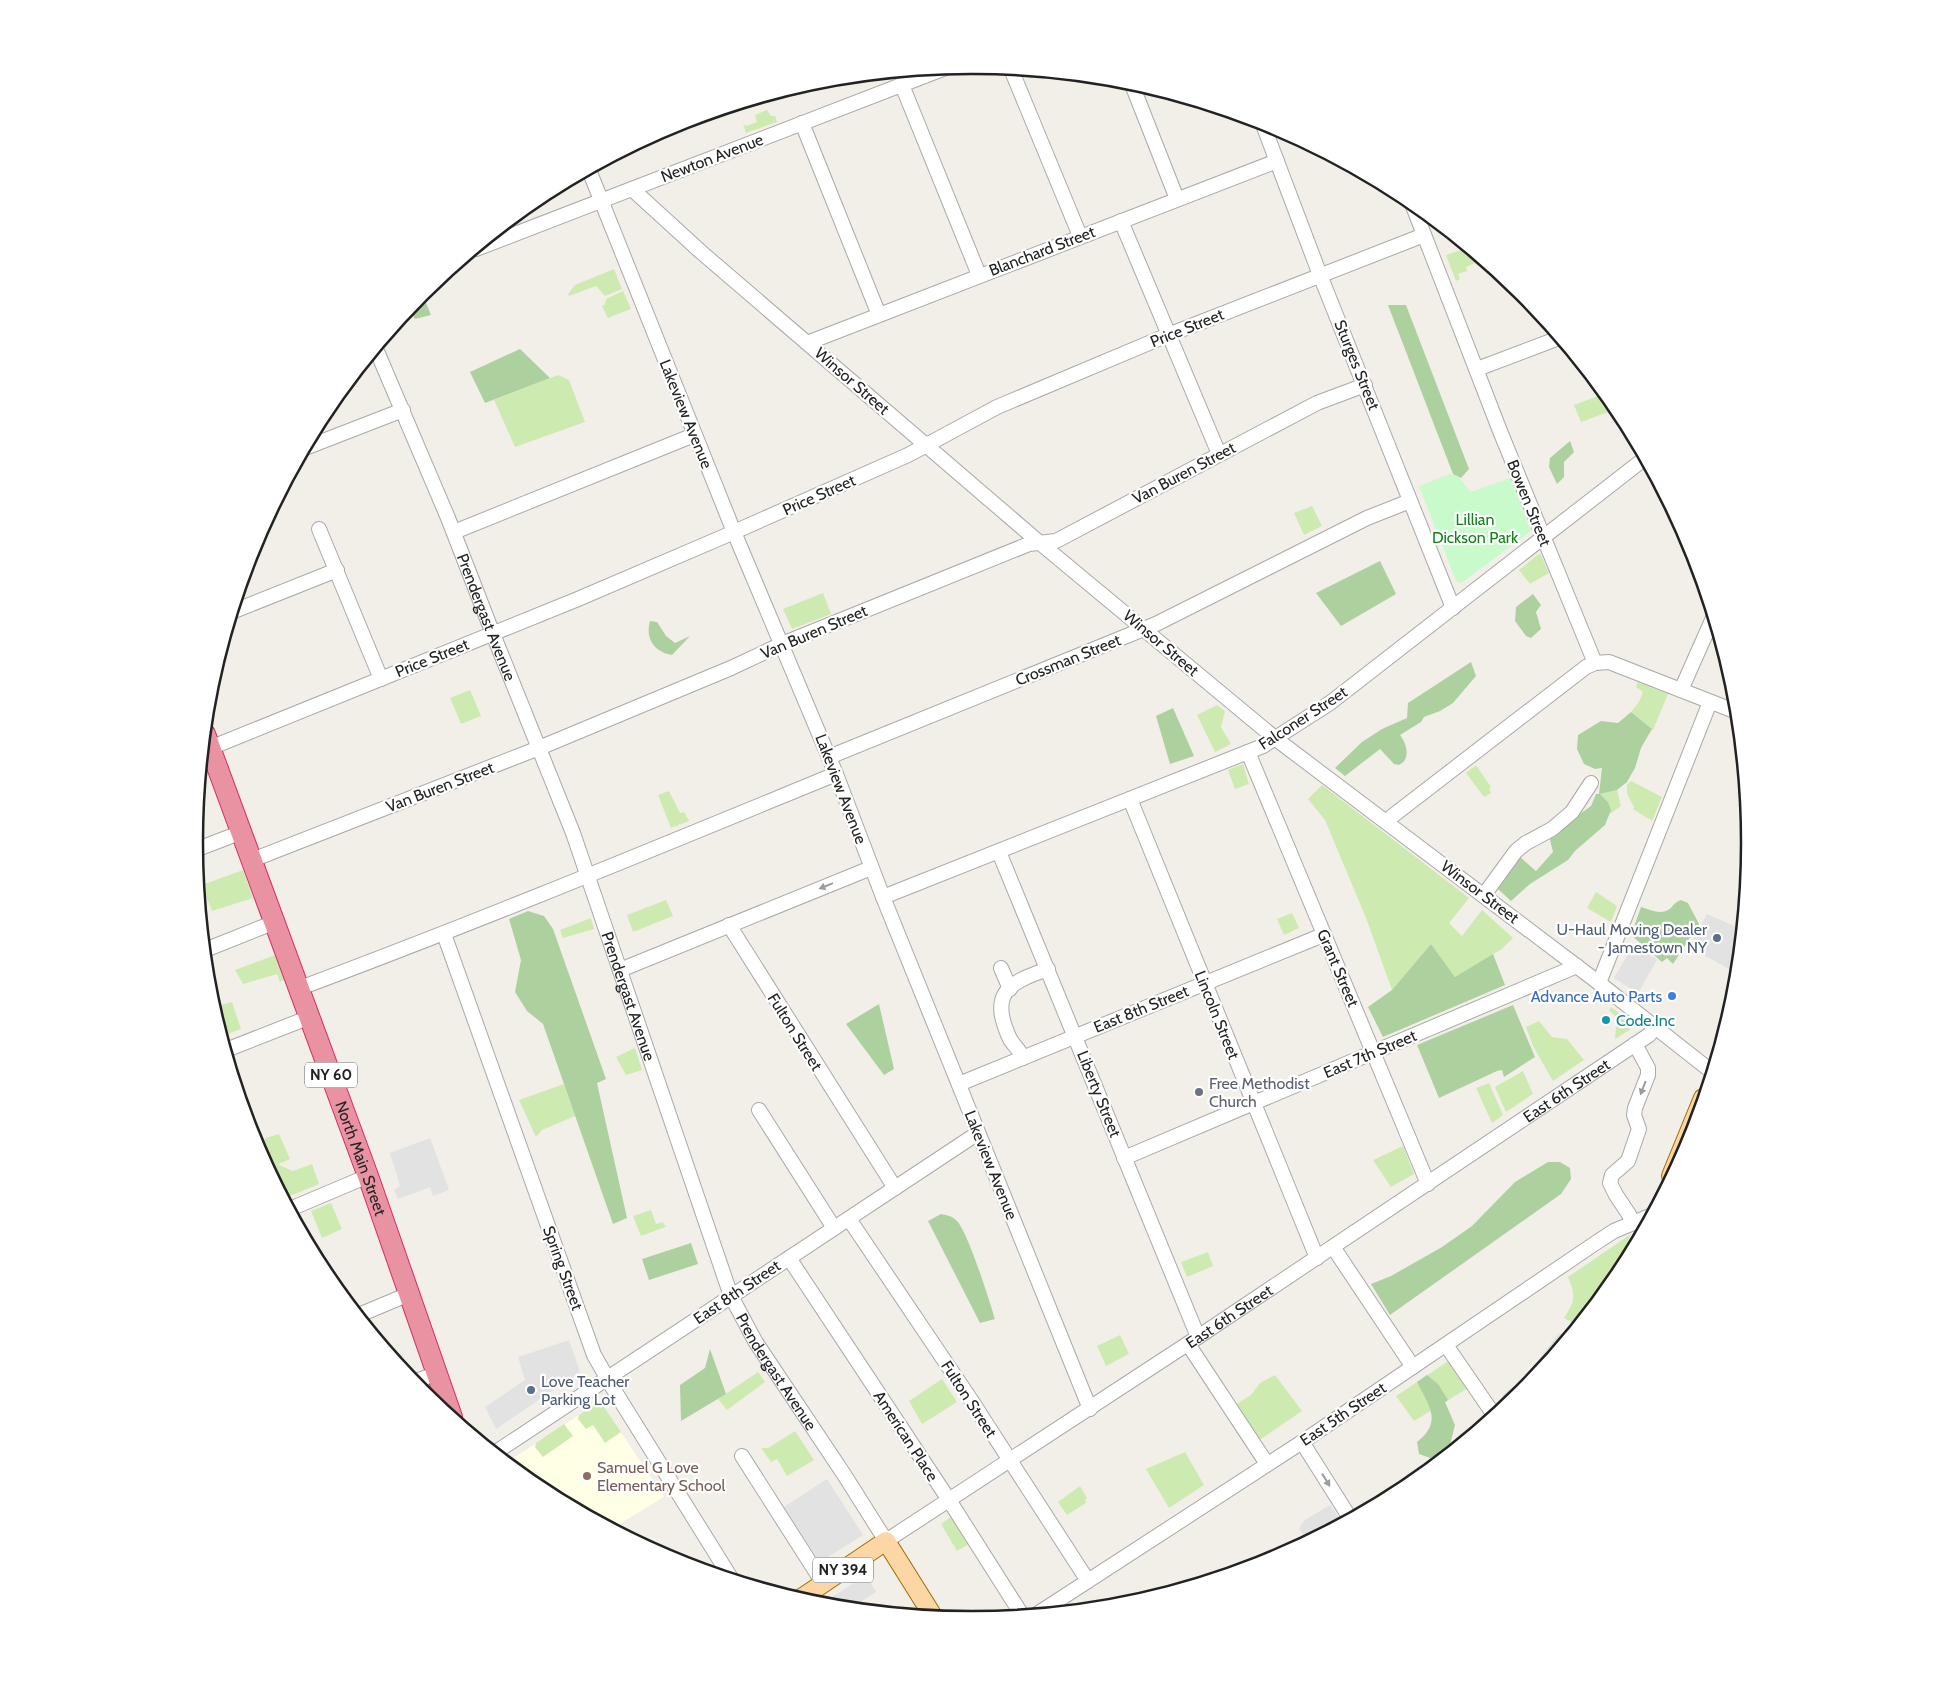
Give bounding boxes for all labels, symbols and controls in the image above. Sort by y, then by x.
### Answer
street label: Newton Avenue [658,130,766,186]
street label: Blanchard Street [986,222,1098,280]
street label: Price Street [1147,304,1227,351]
street label: Sturges Street [1330,317,1384,413]
street label: Winsor Street [811,343,894,419]
street label: Lakeview Avenue [655,357,717,471]
street label: Van Buren Street [1129,438,1239,508]
street label: Bowen Street [1503,457,1555,550]
street label: Price Street [780,470,859,519]
park label: Lillian Dickson Park [1432,510,1519,547]
street label: Prendergast Avenue [453,551,520,683]
street label: Van Buren Street [758,601,871,663]
street label: Winsor Street [1119,606,1203,680]
street label: Crossman Street [1013,630,1124,690]
street label: Price Street [392,634,472,681]
street label: Falconer Street [1255,682,1351,754]
street label: Lakeview Avenue [811,731,871,847]
street label: Van Buren Street [383,758,497,816]
street label: Winsor Street [1437,857,1523,928]
one-way arrow [819,882,833,890]
place label: U-Haul Moving Dealer - Jamestown NY [1556,920,1708,957]
street label: Grant Street [1313,926,1363,1010]
street label: Prendergast Avenue [598,929,660,1063]
marker: U-Haul Moving Dealer - Jamestown NY [1711,932,1723,944]
street label: Lincoln Street [1191,968,1244,1063]
street label: East 8th Street [1091,981,1192,1037]
place label: Advance Auto Parts [1531,987,1662,1006]
street label: Fulton Street [764,990,827,1075]
marker: Advance Auto Parts [1666,990,1678,1002]
place label: Code.Inc [1616,1011,1675,1030]
marker: Code.Inc [1600,1014,1612,1026]
street label: East 7th Street [1321,1026,1420,1082]
street label: Liberty Street [1073,1048,1125,1141]
street label: East 6th Street [1519,1054,1614,1126]
road number: NY 60 [305,1062,357,1088]
place label: Free Methodist Church [1209,1074,1310,1111]
one-way arrow [1639,1081,1647,1096]
marker: Free Methodist Church [1193,1086,1205,1098]
street label: North Main Street [332,1098,391,1218]
street label: Lakeview Avenue [960,1108,1022,1222]
street label: Spring Street [539,1223,587,1313]
street label: East 8th Street [690,1256,785,1328]
street label: East 6th Street [1182,1280,1276,1352]
street label: Prendergast Avenue [732,1310,821,1433]
street label: Fulton Street [937,1357,1001,1441]
place label: Love Teacher Parking Lot [541,1372,630,1409]
street label: East 5th Street [1296,1378,1390,1450]
marker: Love Teacher Parking Lot [525,1384,537,1396]
street label: American Place [870,1387,942,1485]
place label: Samuel G Love Elementary School [597,1458,725,1495]
marker: Samuel G Love Elementary School [581,1470,593,1482]
one-way arrow [1322,1473,1331,1487]
road number: NY 394 [813,1558,873,1582]

